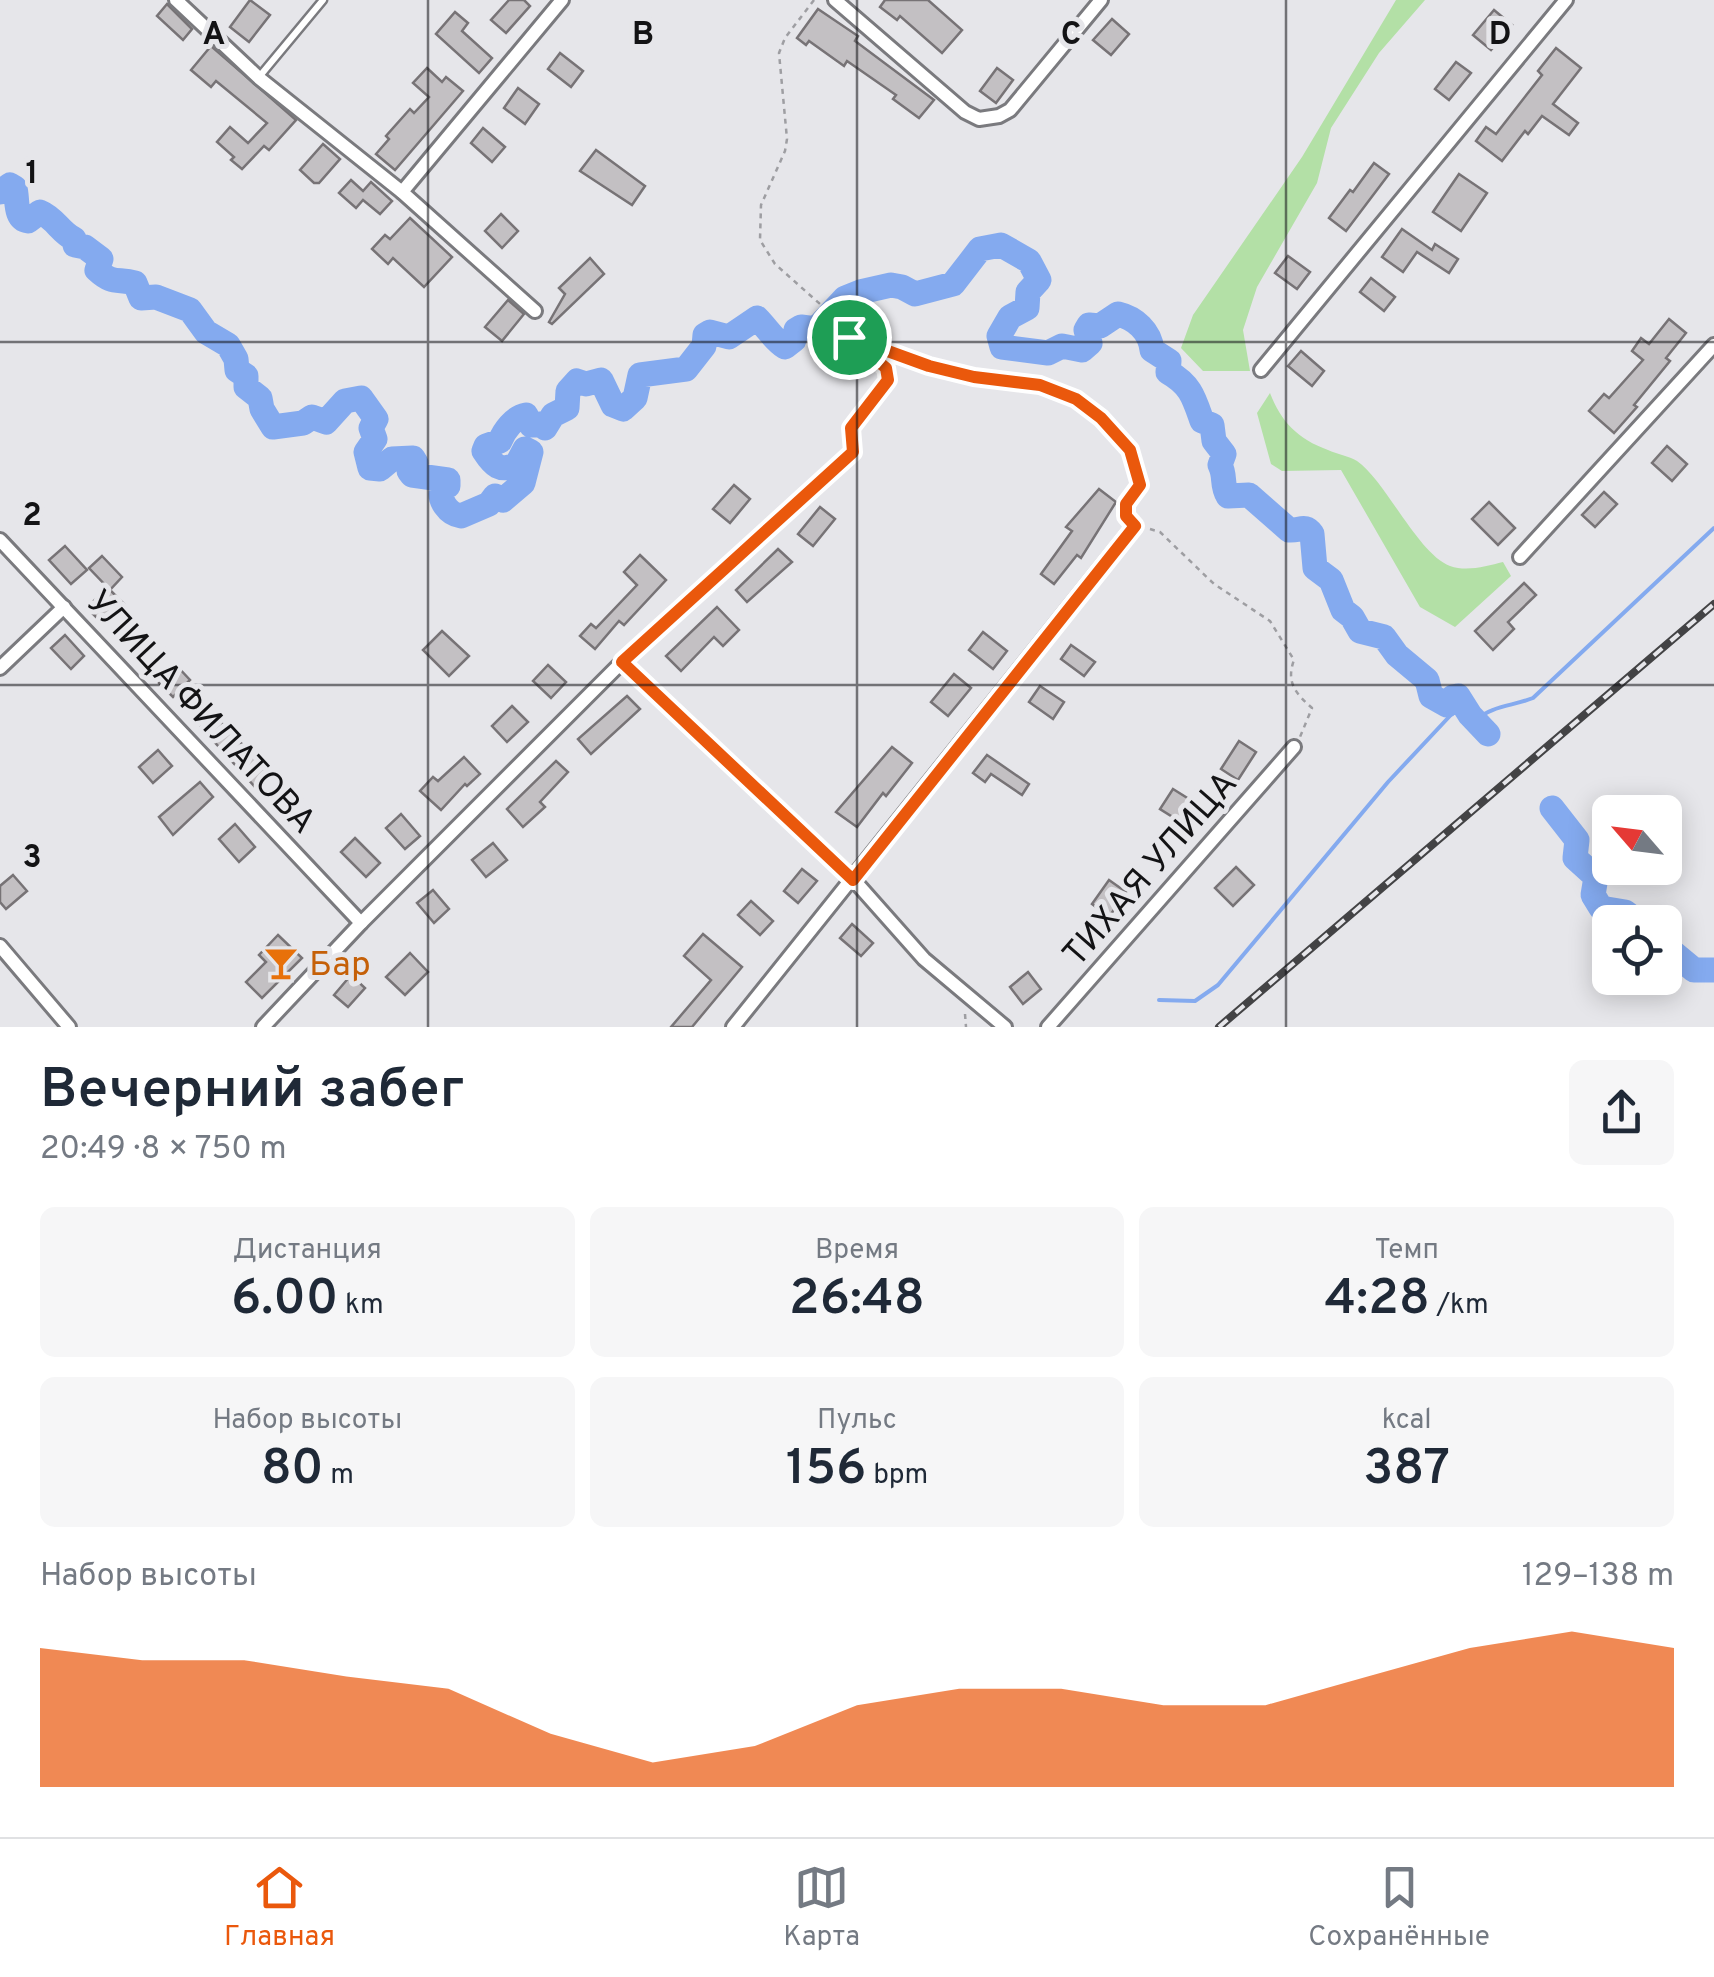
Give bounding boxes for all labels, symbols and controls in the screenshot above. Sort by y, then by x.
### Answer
text: A [203,16,225,56]
text: B [632,16,654,56]
text: C [1061,16,1081,56]
text: D [1489,16,1511,56]
text: 1 [26,155,38,195]
pin [807,295,892,380]
icon: arrive [822,310,877,365]
text: 2 [22,497,42,537]
street label: УЛИЦА ФИЛАТОВА [75,582,324,844]
street label: ТИХАЯ УЛИЦА [1054,763,1248,977]
north arrow [1592,795,1682,885]
map controls [1592,795,1682,995]
text: 3 [22,839,42,879]
button: locate [1592,905,1682,995]
bar icon: Бар [262,944,300,982]
place label: Бар [309,944,371,988]
text: Вечерний забег [40,1057,464,1127]
button: share [1569,1060,1674,1165]
text: 20:49 · 8 × 750 m [40,1130,287,1170]
text: Дистанция [233,1233,382,1269]
text: Время [815,1233,899,1269]
text: Темп [1374,1233,1439,1269]
text: 6.00 [231,1269,338,1332]
text: 26:48 [789,1269,925,1332]
text: 4:28 [1325,1269,1430,1332]
text: km [338,1288,384,1324]
text: /km [1430,1288,1489,1324]
text: Набор высоты [212,1403,402,1439]
text: Пульс [817,1403,897,1439]
text: kcal [1382,1403,1432,1439]
text: 80 [261,1439,324,1502]
text: 156 [786,1439,867,1502]
text: 387 [1363,1439,1450,1502]
text: m [324,1458,354,1494]
text: bpm [867,1458,928,1494]
text: Набор высоты [40,1557,257,1597]
text: 129–138 m [1522,1557,1674,1597]
tab: Главная [224,1860,335,1956]
tab: Карта [783,1860,860,1956]
tab: Сохранённые [1308,1860,1490,1956]

